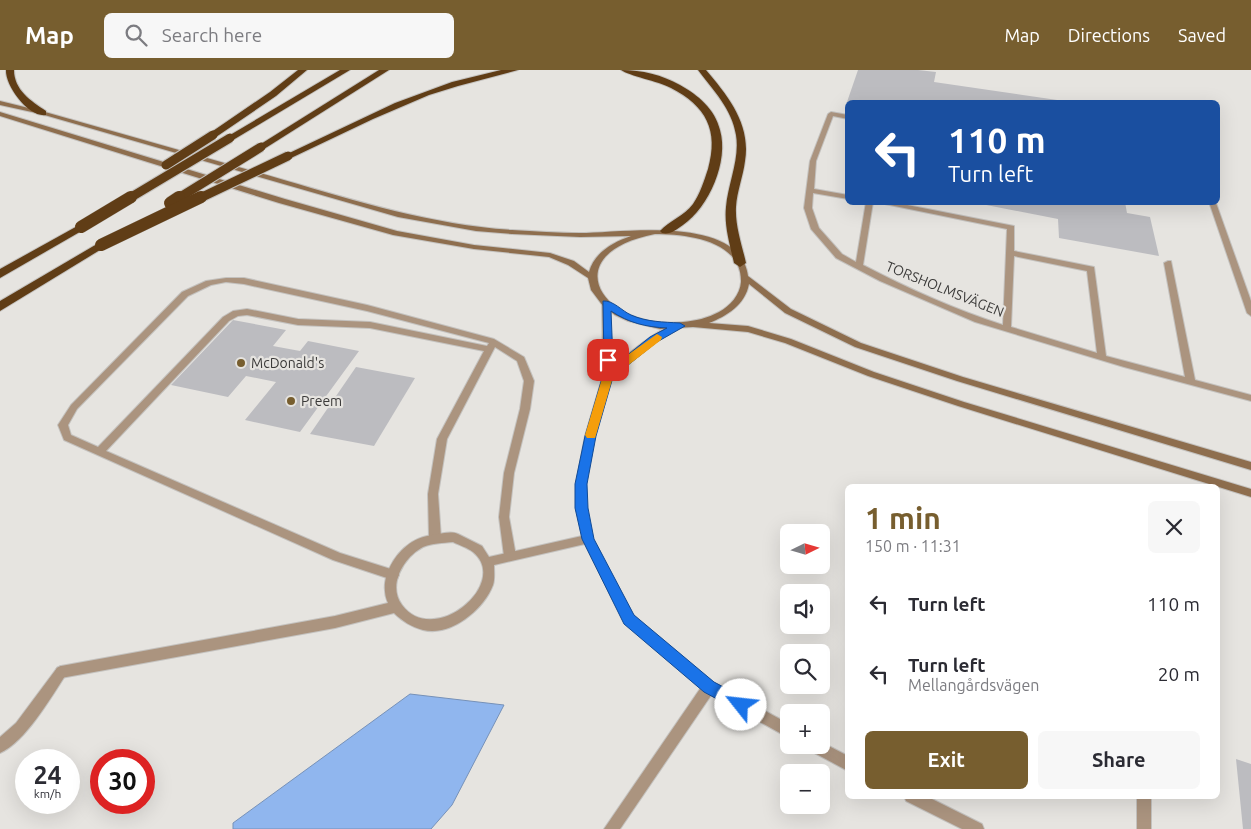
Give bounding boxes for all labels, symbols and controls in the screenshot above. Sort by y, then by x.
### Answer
search box [104,13,454,58]
icon: search [122,21,150,49]
text: Map [25,22,74,49]
text: Search here [162,24,262,46]
text: Map [1004,25,1040,45]
text: Directions [1068,25,1150,45]
text: Saved [1178,25,1226,45]
icon: left [865,120,930,185]
text: 110 m [948,120,1046,160]
text: Turn left [948,161,1033,186]
street label: TORSHOLMSVÄGEN [884,258,1006,320]
pin [587,339,629,381]
icon: arrive [594,346,622,374]
place label: McDonald's [251,355,324,371]
marker: McDonald's [235,357,247,369]
place label: Preem [301,393,342,409]
marker: Preem [285,395,297,407]
text: 1 min [865,501,941,535]
button: close [1148,501,1200,553]
north arrow [780,524,830,574]
map controls [780,524,830,814]
text: 150 m · 11:31 [865,537,961,555]
button: sound [780,584,830,634]
icon: left [865,590,893,618]
text: Turn left [908,593,986,615]
text: 110 m [1147,593,1200,615]
button: search [780,644,830,694]
text: Turn left [908,654,986,676]
icon: left [865,660,893,688]
text: 20 m [1158,663,1200,685]
text: Mellangårdsvägen [908,676,1039,694]
position arrow [714,678,766,730]
button: + [780,704,830,754]
button: Exit [865,731,1028,789]
button: Share [1038,731,1200,789]
speed limit sign: 30 [90,749,155,814]
text: 24 [33,761,62,789]
button: − [780,764,830,814]
text: km/h [34,787,61,800]

